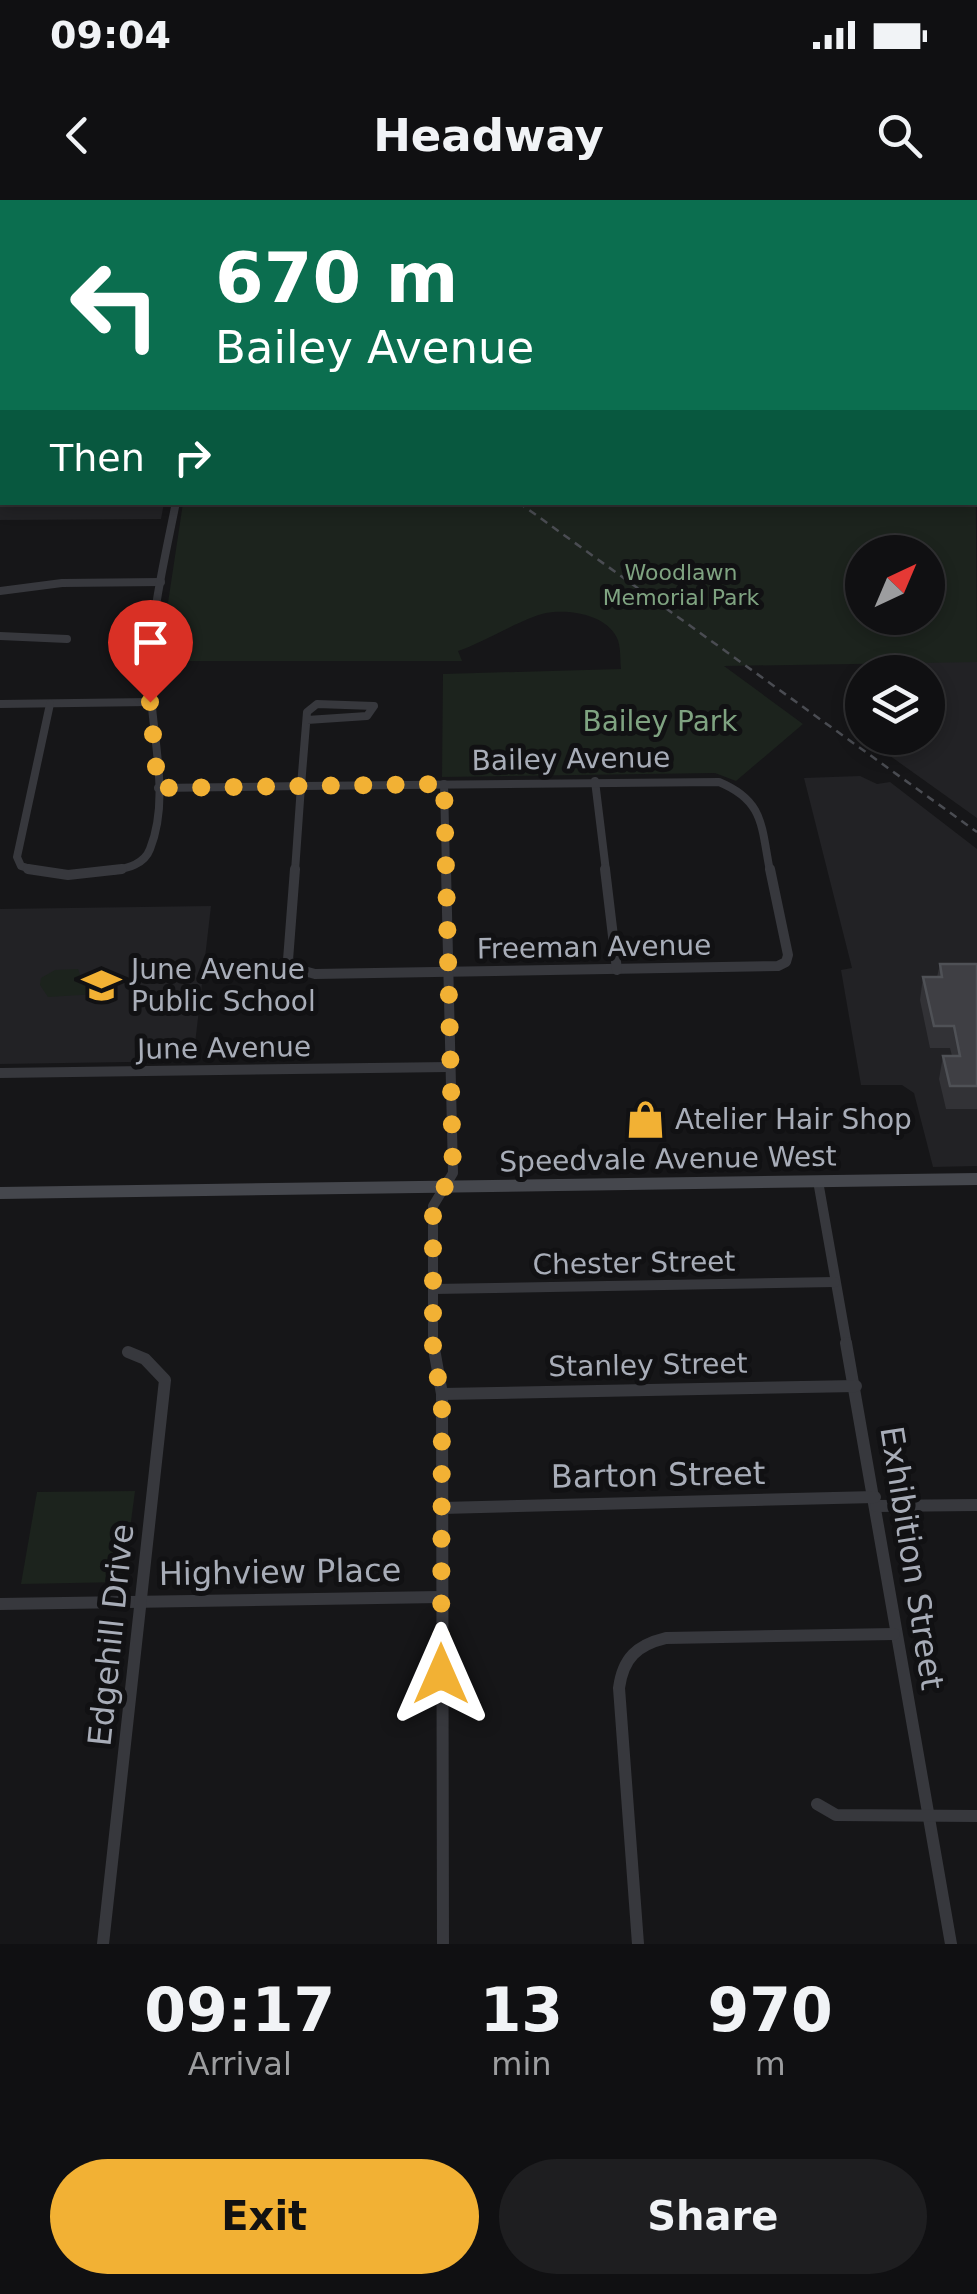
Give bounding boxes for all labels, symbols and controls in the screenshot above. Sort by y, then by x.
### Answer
text: 09:04 [50,13,171,57]
icon: back [50,108,105,163]
icon: search [872,108,927,163]
text: Headway [373,109,604,162]
text: 670 m [215,237,458,319]
icon: left [50,240,180,370]
text: Bailey Avenue [215,321,534,374]
icon: right [165,430,220,485]
text: Then [50,436,145,480]
north arrow [845,535,945,635]
map controls [845,535,945,755]
park label: Woodlawn Memorial Park [603,560,760,610]
pin [108,600,193,703]
icon: arrive [123,615,178,670]
button: layers [845,655,945,755]
park label: Bailey Park [582,705,738,738]
street label: Bailey Avenue [471,741,671,777]
street label: Freeman Avenue [476,928,712,966]
place label: June Avenue Public School [129,953,316,1018]
school or university icon: June Avenue Public School [80,964,122,1006]
street label: June Avenue [135,1030,311,1066]
shop icon: Atelier Hair Shop [624,1098,666,1140]
place label: Atelier Hair Shop [675,1103,912,1136]
street label: Speedvale Avenue West [499,1140,837,1178]
street label: Chester Street [532,1245,736,1281]
street label: Stanley Street [548,1347,748,1383]
street label: Exhibition Street [872,1424,952,1692]
street label: Barton Street [550,1454,766,1496]
street label: Edgehill Drive [80,1522,142,1748]
street label: Highview Place [158,1551,402,1593]
position arrow [389,1622,493,1726]
text: 09:17 [144,1975,335,2045]
text: 13 [480,1975,563,2045]
text: 970 [707,1975,833,2045]
text: Arrival [188,2045,292,2083]
text: min [491,2045,552,2083]
text: m [754,2045,786,2083]
button: Exit [50,2159,479,2274]
button: Share [499,2159,927,2274]

